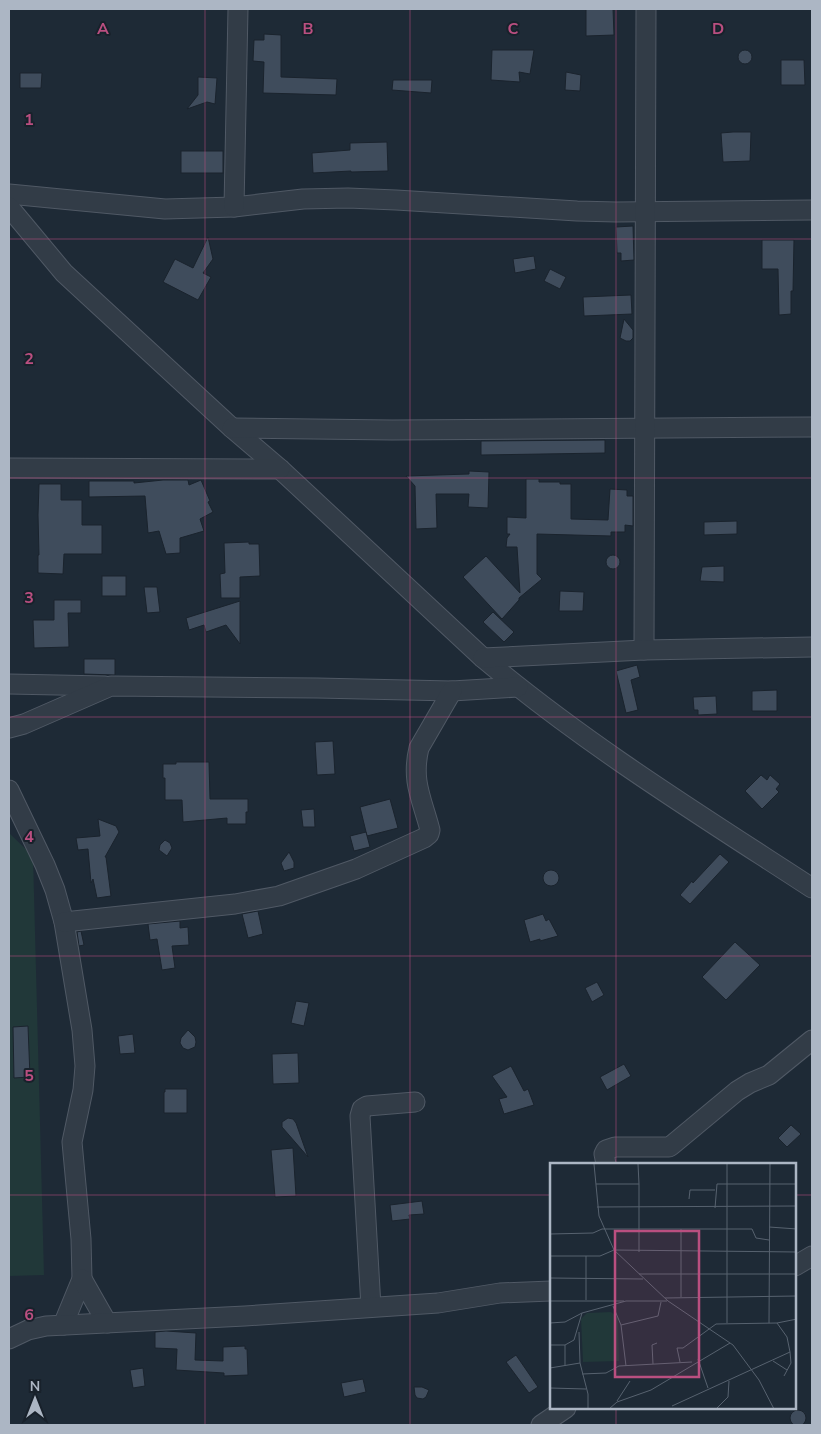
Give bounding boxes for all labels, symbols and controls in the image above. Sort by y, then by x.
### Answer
text: A [97,18,109,40]
text: B [302,18,314,40]
text: C [508,18,519,40]
text: D [712,18,724,40]
text: 1 [24,109,34,131]
text: 2 [24,348,34,370]
text: 3 [24,587,34,609]
text: 4 [24,826,34,848]
text: 5 [24,1065,34,1087]
inset map [550,1163,796,1409]
text: 6 [24,1304,34,1326]
north arrow [10,1374,60,1424]
text: N [30,1377,40,1396]

